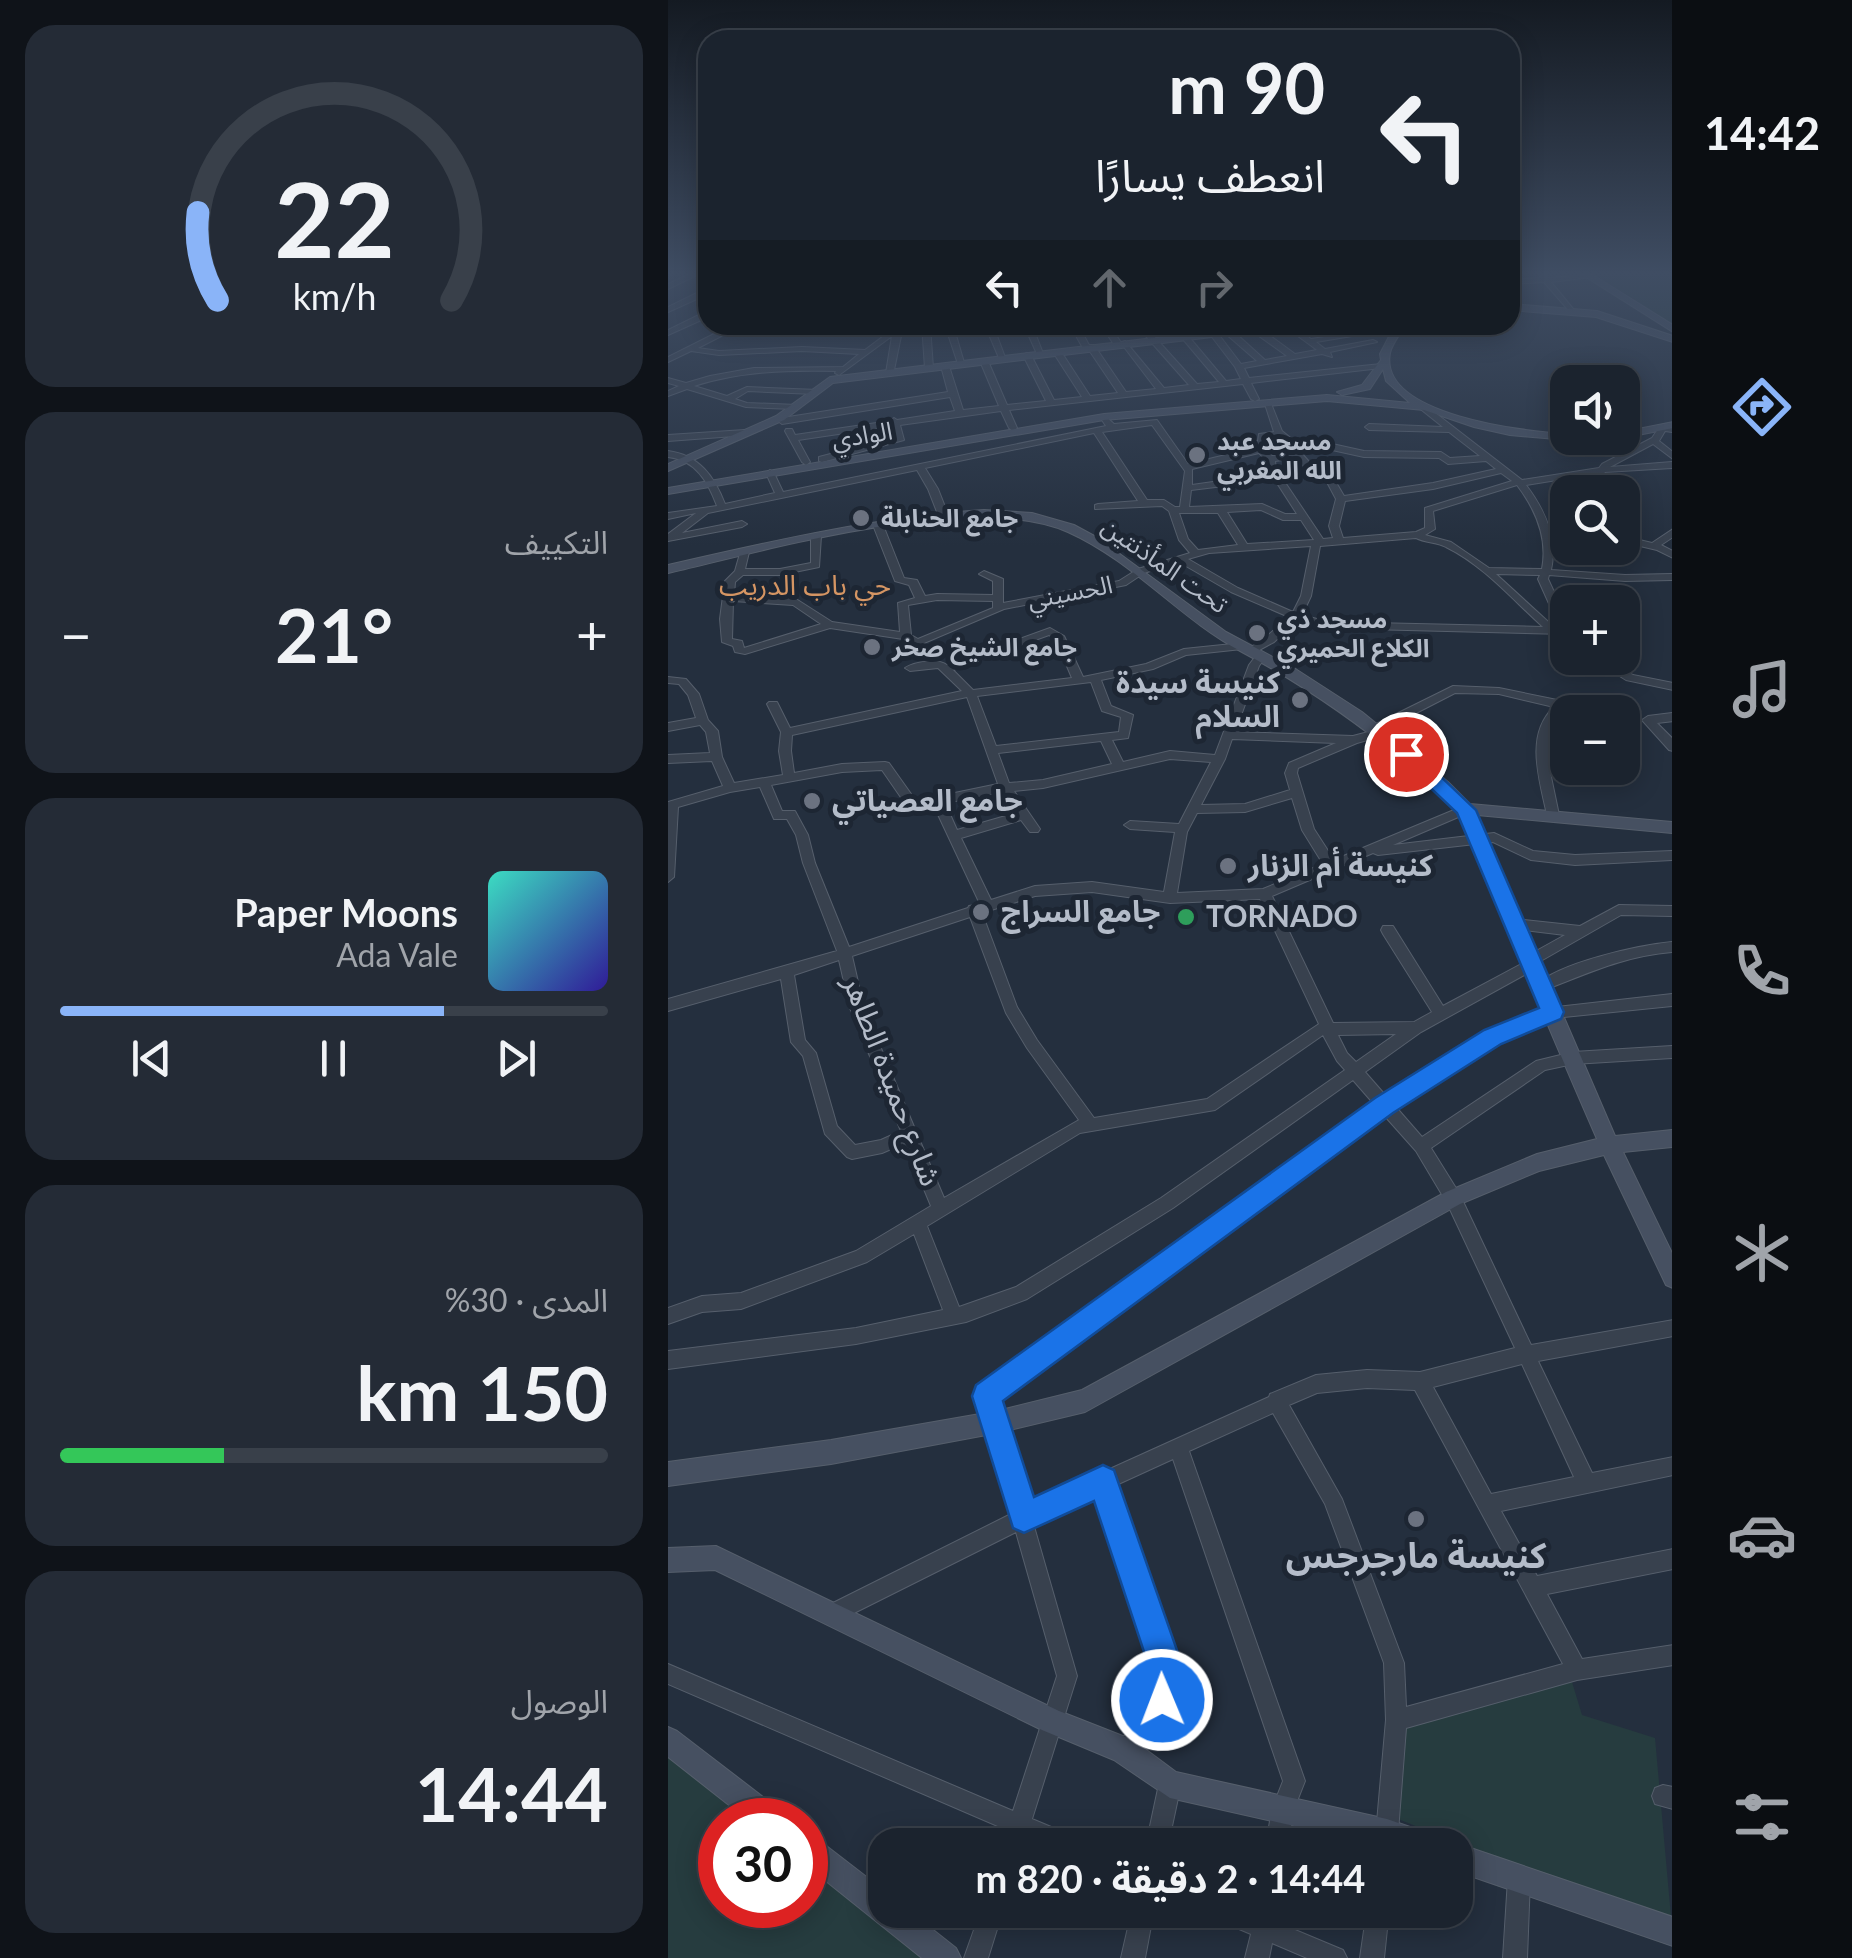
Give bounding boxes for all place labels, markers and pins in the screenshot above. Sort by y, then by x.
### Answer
place label: مسجد عبد الله المغربي [1217,425,1342,491]
marker: مسجد عبد الله المغربي [1186,444,1208,466]
place label: جامع الحنابلة [881,502,1018,537]
marker: جامع الحنابلة [850,507,872,529]
place label: مسجد ذي الكلاع الحميري [1277,603,1430,669]
marker: مسجد ذي الكلاع الحميري [1246,622,1268,644]
place label: جامع الشيخ صخر [891,631,1077,666]
marker: جامع الشيخ صخر [861,636,883,658]
place label: كنيسة سيدة السلام [1116,663,1280,740]
marker: كنيسة سيدة السلام [1289,689,1311,711]
pin [1364,712,1449,797]
place label: جامع العصياتي [832,781,1023,825]
marker: جامع العصياتي [801,790,823,812]
place label: كنيسة أم الزنار [1246,846,1433,889]
marker: كنيسة أم الزنار [1217,855,1239,877]
place label: جامع السراج [1001,892,1161,934]
place label: TORNADO [1206,897,1358,933]
marker: جامع السراج [970,901,992,923]
marker: TORNADO [1175,906,1197,928]
marker: كنيسة مارجرجس [1405,1508,1427,1530]
place label: كنيسة مارجرجس [1286,1533,1547,1577]

